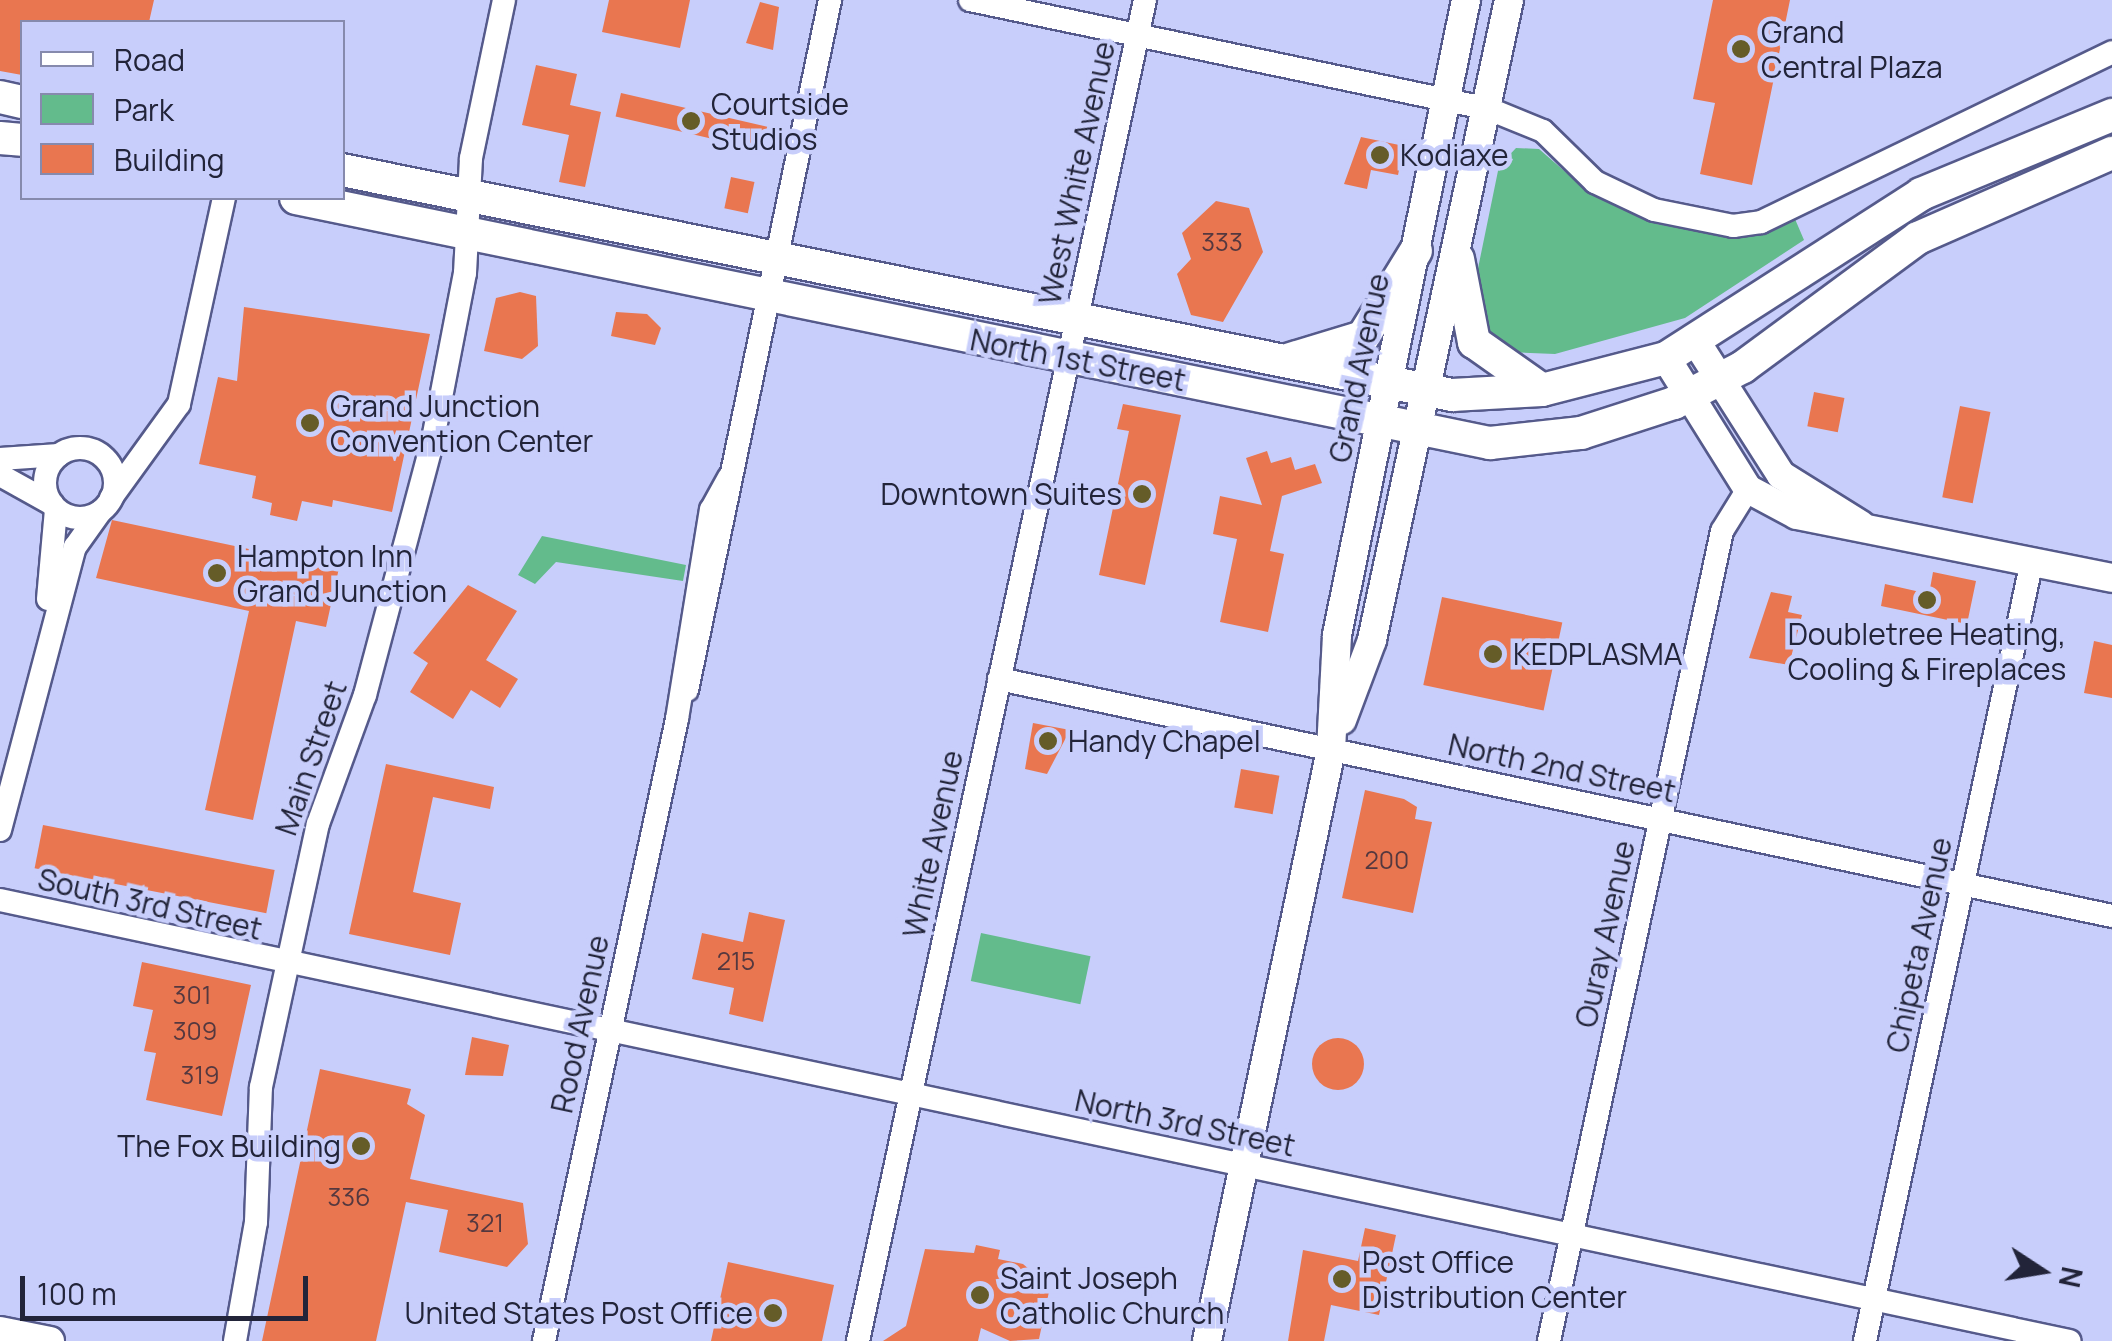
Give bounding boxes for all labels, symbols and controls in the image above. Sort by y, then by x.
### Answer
place label: Grand Central Plaza [1761,14,1943,84]
legend [20,20,345,200]
street label: West White Avenue [1032,38,1122,308]
marker: Grand Central Plaza [1730,38,1752,60]
text: Road [114,39,185,80]
place label: Courtside Studios [711,86,849,156]
text: Park [114,89,174,130]
marker: Courtside Studios [680,110,702,132]
place label: Kodiaxe [1400,137,1509,173]
text: Building [114,139,225,180]
marker: Kodiaxe [1369,144,1391,166]
house number: 333 [1201,227,1243,257]
street label: Grand Avenue [1321,270,1397,466]
street label: North 1st Street [967,321,1189,399]
place label: Grand Junction Convention Center [330,388,593,458]
marker: Grand Junction Convention Center [299,412,321,434]
place label: Downtown Suites [880,476,1122,512]
marker: Downtown Suites [1131,483,1153,505]
place label: Hampton Inn Grand Junction [237,538,447,608]
marker: Hampton Inn Grand Junction [206,562,228,584]
marker: Doubletree Heating, Cooling & Fireplaces [1916,589,1938,611]
place label: Doubletree Heating, Cooling & Fireplaces [1788,616,2066,686]
place label: KEDPLASMA [1513,636,1683,672]
marker: KEDPLASMA [1482,643,1504,665]
street label: Main Street [268,676,354,840]
place label: Handy Chapel [1068,723,1261,759]
street label: North 2nd Street [1445,726,1679,810]
marker: Handy Chapel [1037,730,1059,752]
street label: White Avenue [896,747,970,941]
street label: Chipeta Avenue [1879,834,1959,1056]
street label: Ouray Avenue [1568,837,1642,1031]
house number: 200 [1365,845,1409,875]
street label: South 3rd Street [34,861,266,947]
street label: Rood Avenue [544,932,616,1116]
house number: 215 [717,946,755,976]
house number: 301 [173,980,211,1010]
house number: 309 [173,1016,217,1046]
house number: 319 [180,1060,220,1090]
street label: North 3rd Street [1072,1082,1298,1164]
place label: The Fox Building [117,1128,341,1164]
marker: The Fox Building [350,1135,372,1157]
house number: 336 [327,1182,371,1212]
house number: 321 [466,1208,504,1238]
north arrow [1992,1221,2092,1321]
place label: Post Office Distribution Center [1362,1244,1627,1314]
scale bar [25,1256,312,1318]
place label: Saint Joseph Catholic Church [1000,1260,1224,1330]
text: N [2051,1263,2092,1291]
marker: Post Office Distribution Center [1331,1268,1353,1290]
text: 100 m [37,1273,117,1314]
marker: Saint Joseph Catholic Church [969,1284,991,1306]
place label: United States Post Office [404,1295,753,1331]
marker: United States Post Office [762,1302,784,1324]

